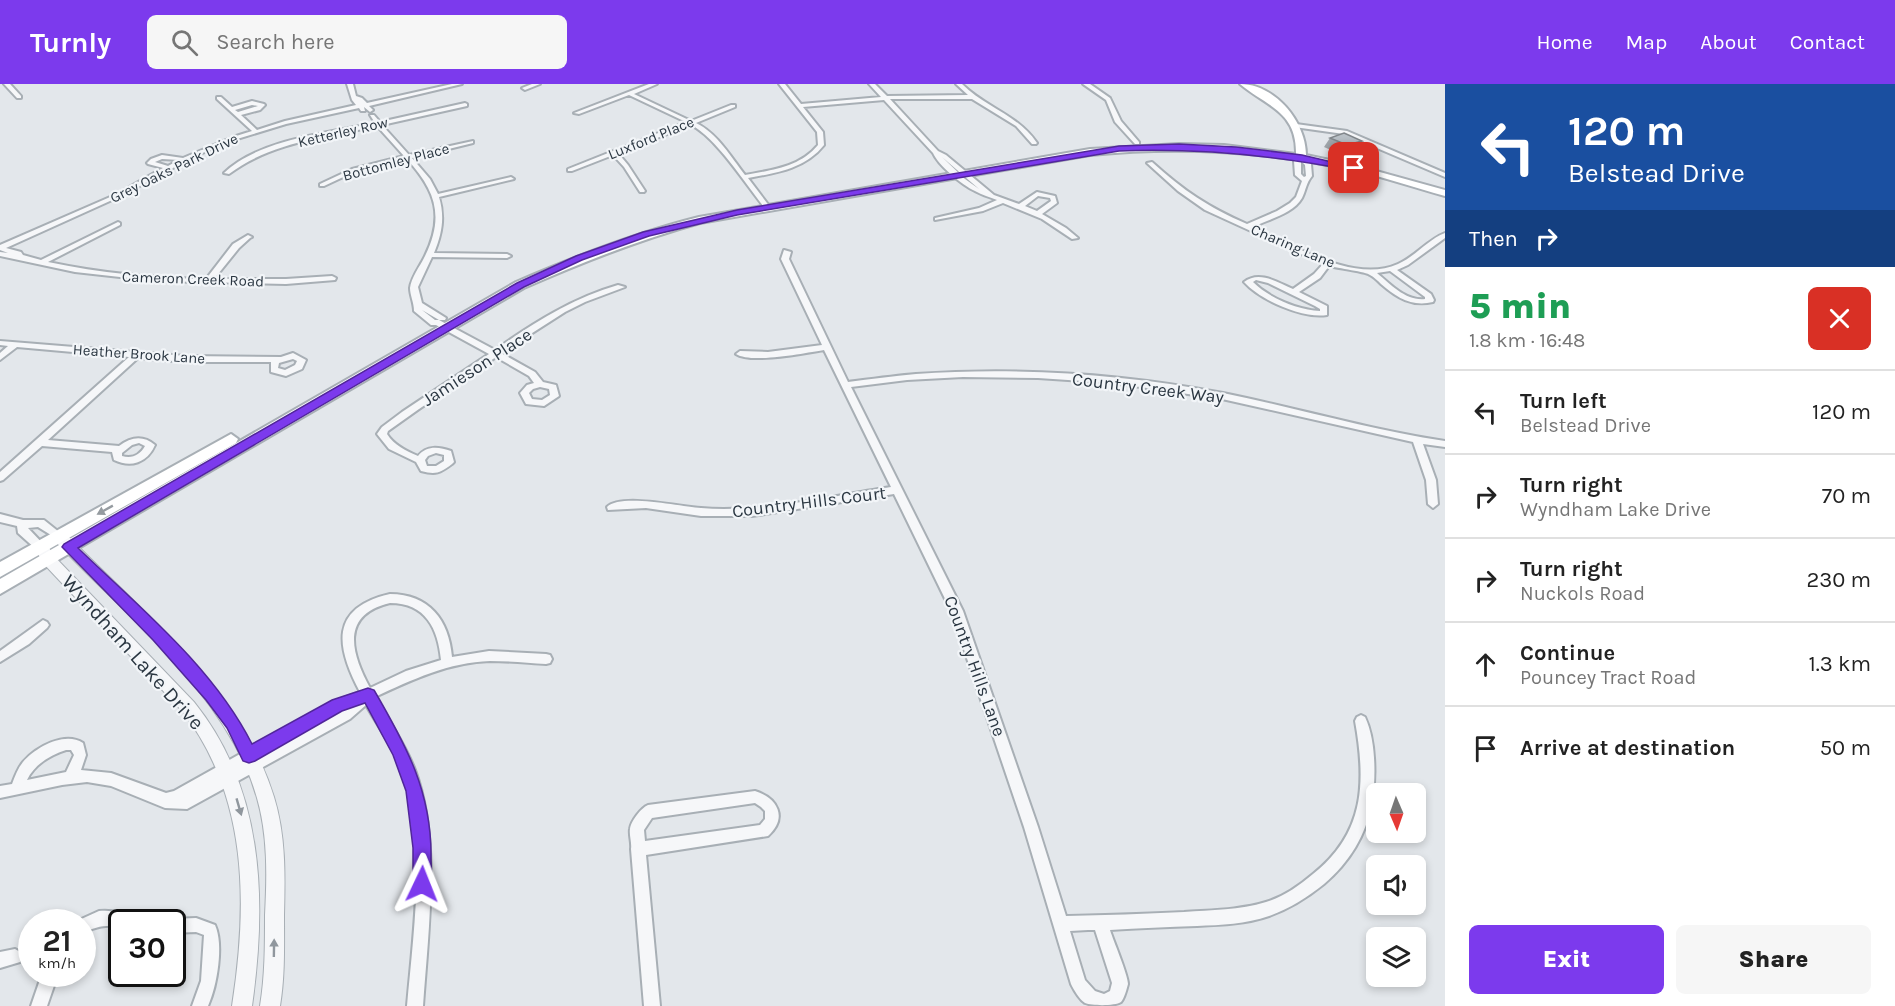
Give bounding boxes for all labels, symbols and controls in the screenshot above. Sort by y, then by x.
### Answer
search box [147,15,567,69]
text: Turnly [30,26,111,59]
icon: search [168,26,201,59]
text: Search here [216,29,335,55]
text: Home [1537,30,1593,54]
text: Map [1626,30,1667,54]
text: About [1700,30,1757,54]
text: Contact [1790,30,1865,54]
text: 120 m [1568,106,1685,156]
icon: left [1469,108,1547,186]
street label: Ketterley Row [296,113,390,151]
street label: Luxford Place [605,113,697,163]
street label: Grey Oaks Park Drive [107,129,241,207]
street label: Bottomley Place [341,139,451,185]
pin [1328,142,1379,193]
icon: arrive [1337,151,1370,184]
text: Belstead Drive [1568,157,1745,189]
street label: Charing Lane [1248,220,1338,272]
icon: right [1530,222,1563,255]
text: Then [1469,226,1518,252]
street label: Cameron Creek Road [122,268,264,290]
text: 5 min [1469,285,1571,327]
button: close [1808,287,1871,350]
street label: Jamieson Place [418,323,536,411]
text: 1.8 km · 16:48 [1469,329,1585,352]
street label: Heather Brook Lane [72,340,206,368]
street label: Country Creek Way [1071,368,1226,408]
text: Turn left [1520,388,1607,414]
icon: left [1469,396,1502,429]
text: 120 m [1812,399,1871,425]
text: Belstead Drive [1520,414,1651,437]
text: Turn right [1520,472,1623,498]
icon: right [1469,480,1502,513]
street label: Country Hills Court [731,482,887,522]
text: 70 m [1822,483,1871,509]
text: Wyndham Lake Drive [1520,498,1711,521]
one-way arrow [96,505,113,515]
text: Turn right [1520,556,1623,582]
icon: right [1469,564,1502,597]
text: 230 m [1806,567,1871,593]
street label: Wyndham Lake Drive [57,569,209,735]
text: Nuckols Road [1520,582,1645,605]
street label: Country Hills Lane [939,593,1011,739]
text: Continue [1520,640,1615,666]
icon: ahead [1469,648,1502,681]
text: 1.3 km [1809,651,1871,677]
text: Pouncey Tract Road [1520,666,1696,689]
icon: arrive [1469,732,1502,765]
text: Arrive at destination [1520,735,1735,761]
text: 50 m [1820,735,1871,761]
north arrow [1366,783,1426,843]
map controls [1366,783,1426,987]
one-way arrow [235,798,244,816]
position arrow [390,852,454,916]
button: sound [1366,855,1426,915]
speed limit sign: 30 [108,909,186,987]
text: 21 [43,923,71,959]
button: Exit [1469,925,1664,994]
button: Share [1676,925,1871,994]
button: layers [1366,927,1426,987]
one-way arrow [269,938,279,957]
text: km/h [38,954,76,972]

